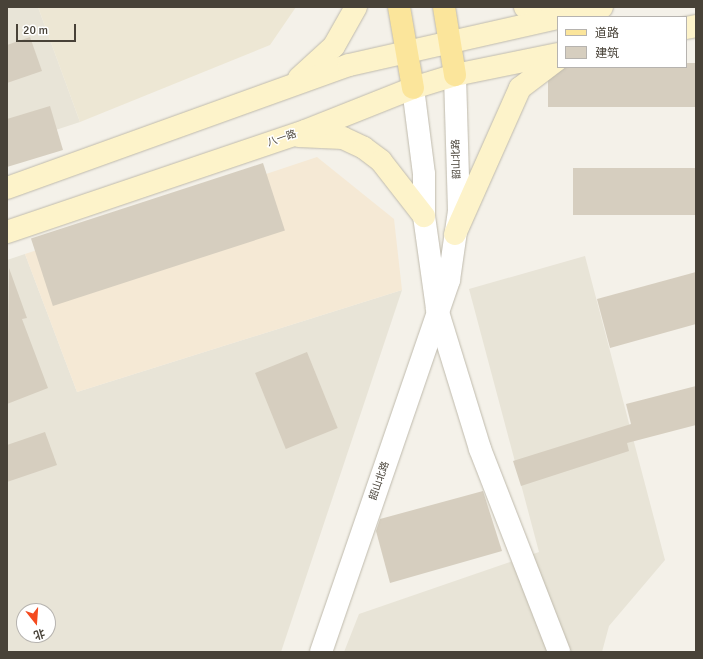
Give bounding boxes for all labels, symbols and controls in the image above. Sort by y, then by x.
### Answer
scale bar [18,16,78,42]
legend [557,16,687,68]
text: 20 m [23,23,48,38]
text: 道路 [595,26,619,41]
text: 建筑 [595,46,619,61]
street label: 八一路 [266,128,298,150]
street label: 韶山北路 [450,139,464,179]
street label: 韶山北路 [368,460,392,502]
north arrow [16,603,56,643]
text: 北 [32,626,47,642]

